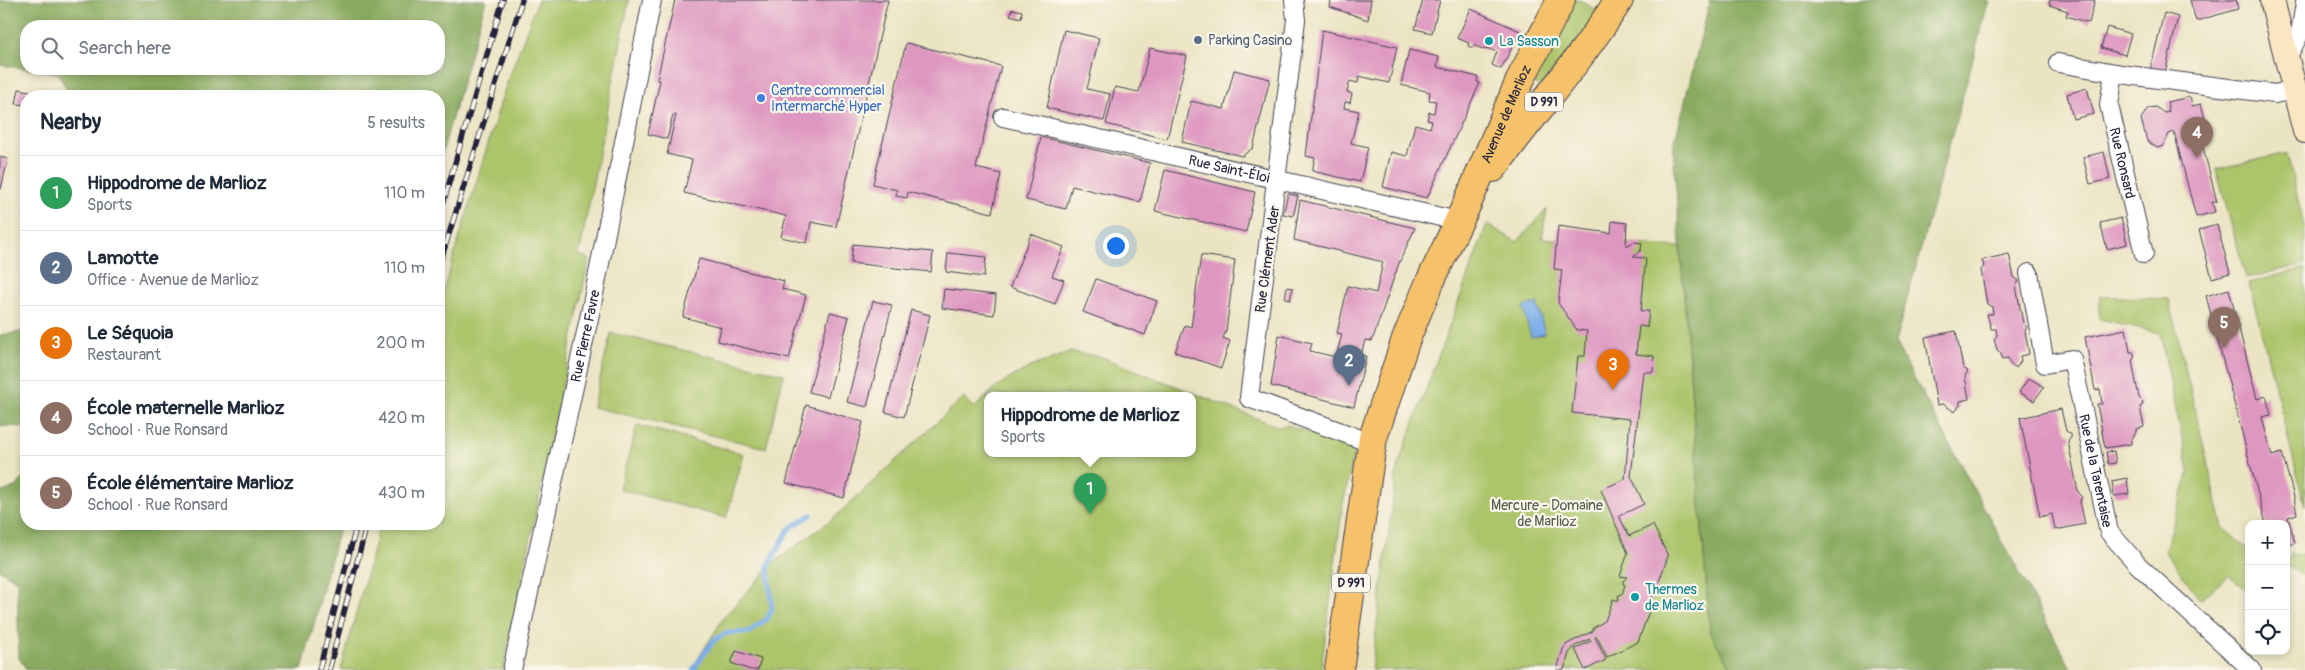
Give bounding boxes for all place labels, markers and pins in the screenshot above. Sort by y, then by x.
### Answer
place label: Parking Casino [1208,32,1293,49]
place label: La Sasson [1499,33,1559,50]
marker: Parking Casino [1192,34,1204,46]
marker: La Sasson [1483,35,1495,47]
place label: Centre commercial Intermarché Hyper [771,82,885,115]
marker: Centre commercial Intermarché Hyper [755,92,767,104]
pin: 4 [2181,117,2213,158]
pin: 5 [2208,307,2240,348]
pin: 2 [1333,345,1365,386]
pin: 3 [1597,349,1629,390]
pin: 1 [1074,473,1106,514]
place label: Thermes de Marlioz [1645,581,1704,614]
marker: Thermes de Marlioz [1629,591,1641,603]

